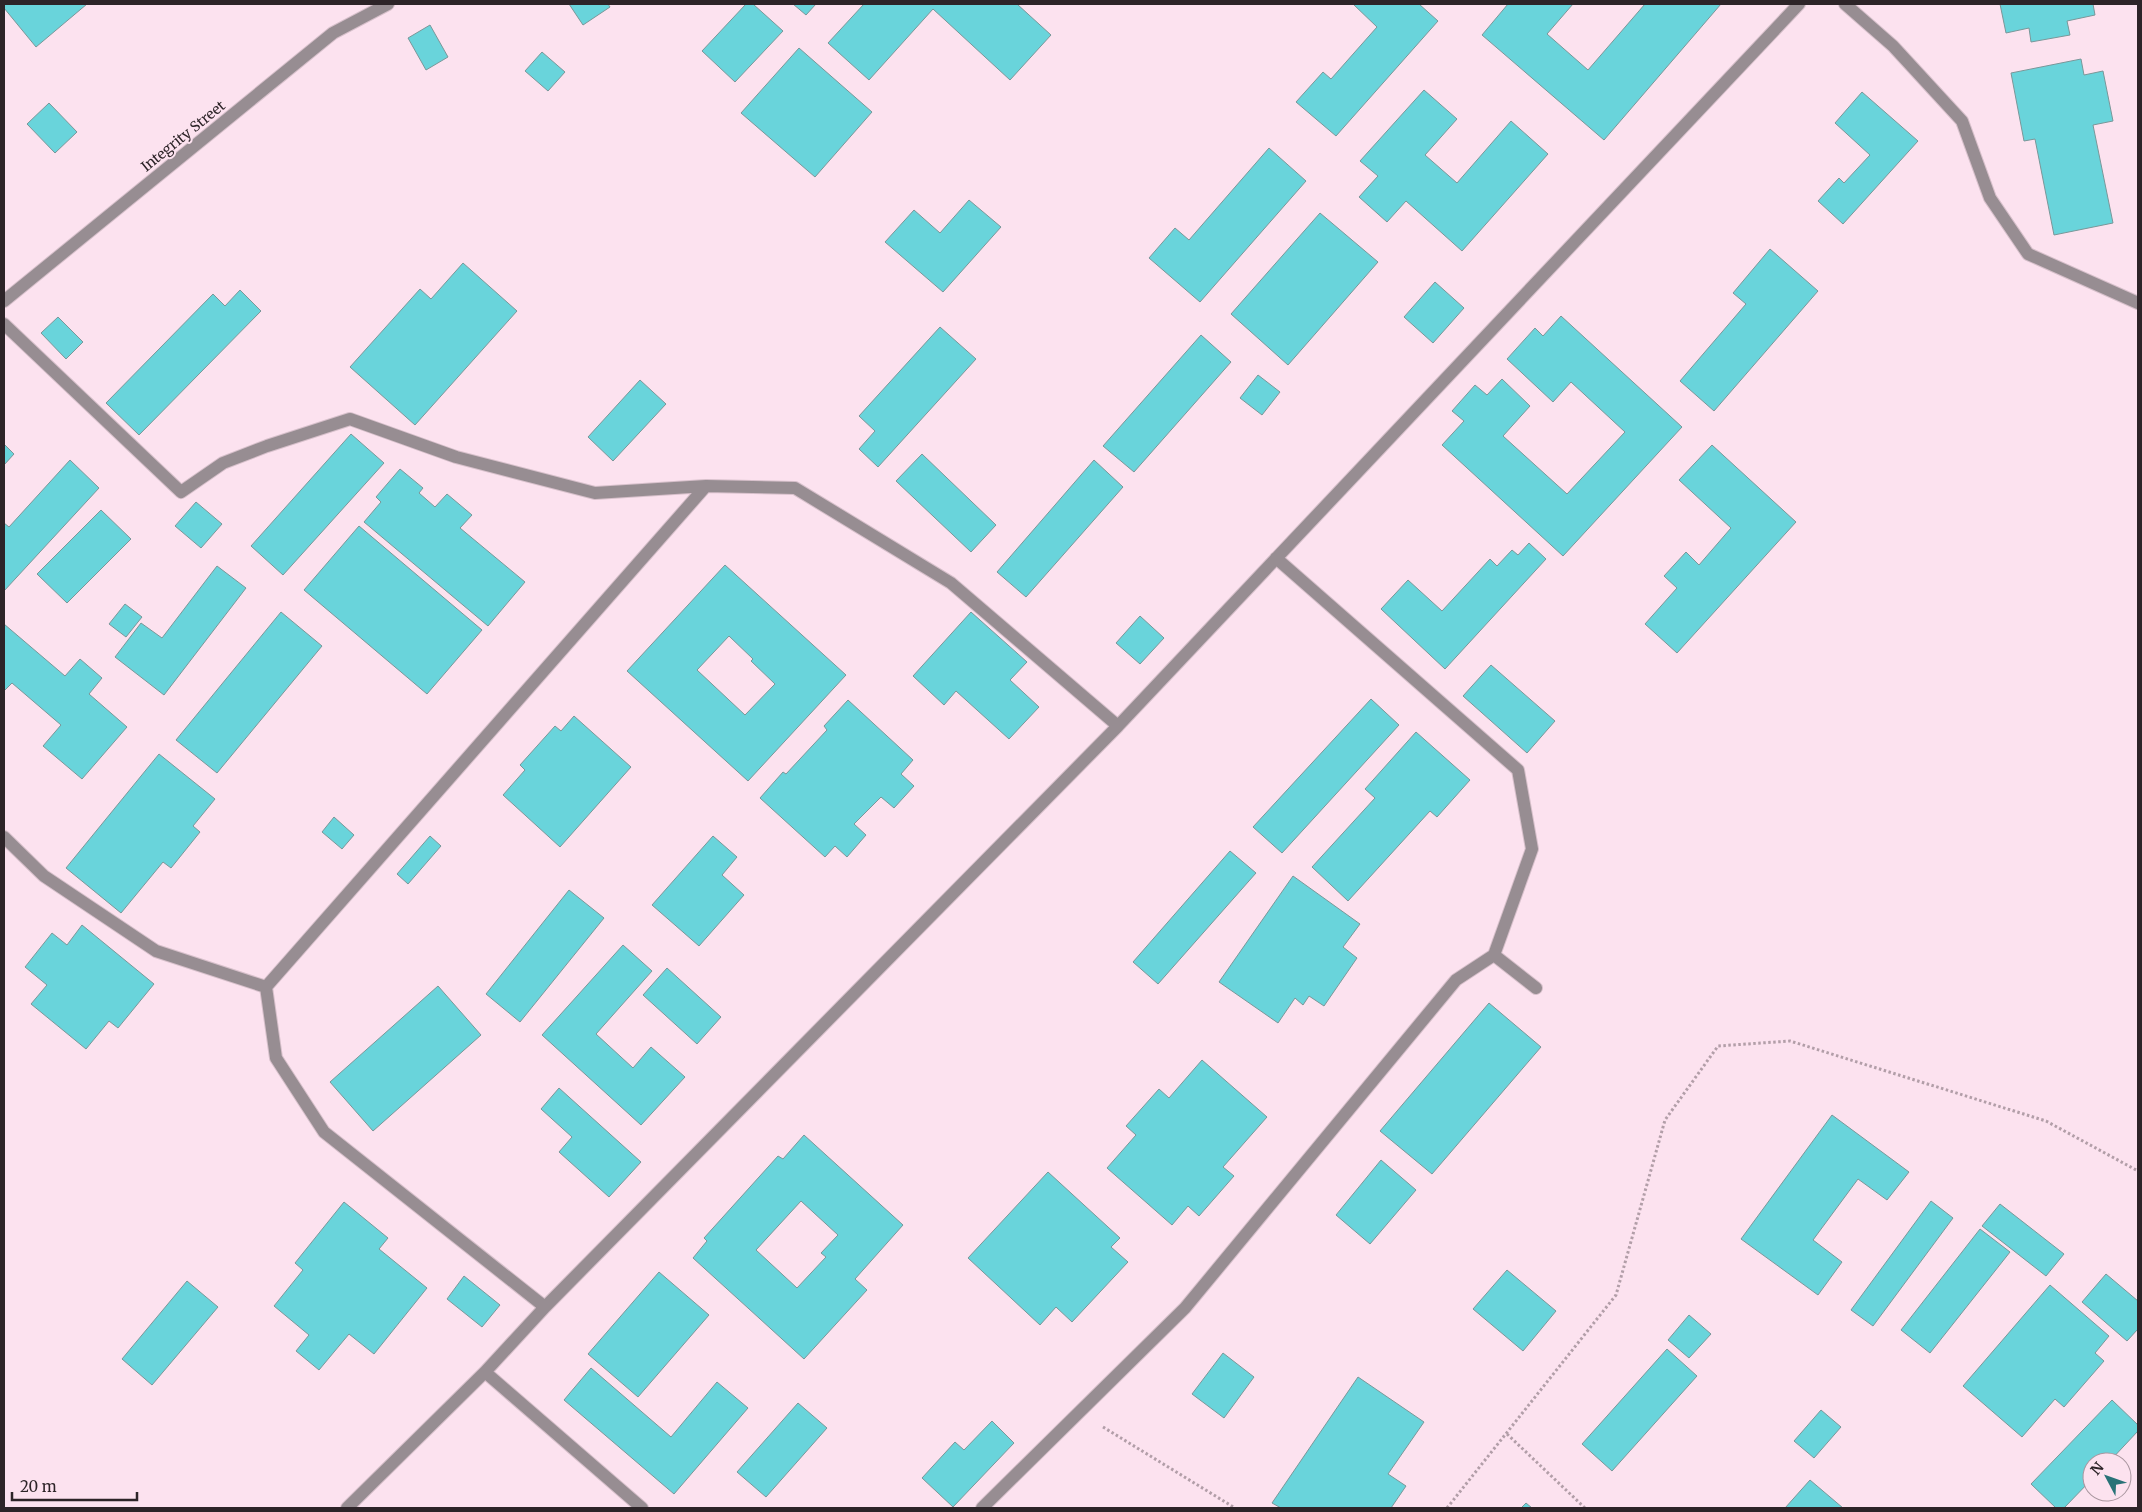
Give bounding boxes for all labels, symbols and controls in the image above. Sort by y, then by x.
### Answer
street label: Integrity Street [137,96,229,175]
north arrow [2082,1452,2132,1502]
text: N [2087,1458,2108,1479]
scale bar [12,1470,138,1502]
text: 20 m [20,1477,57,1496]

